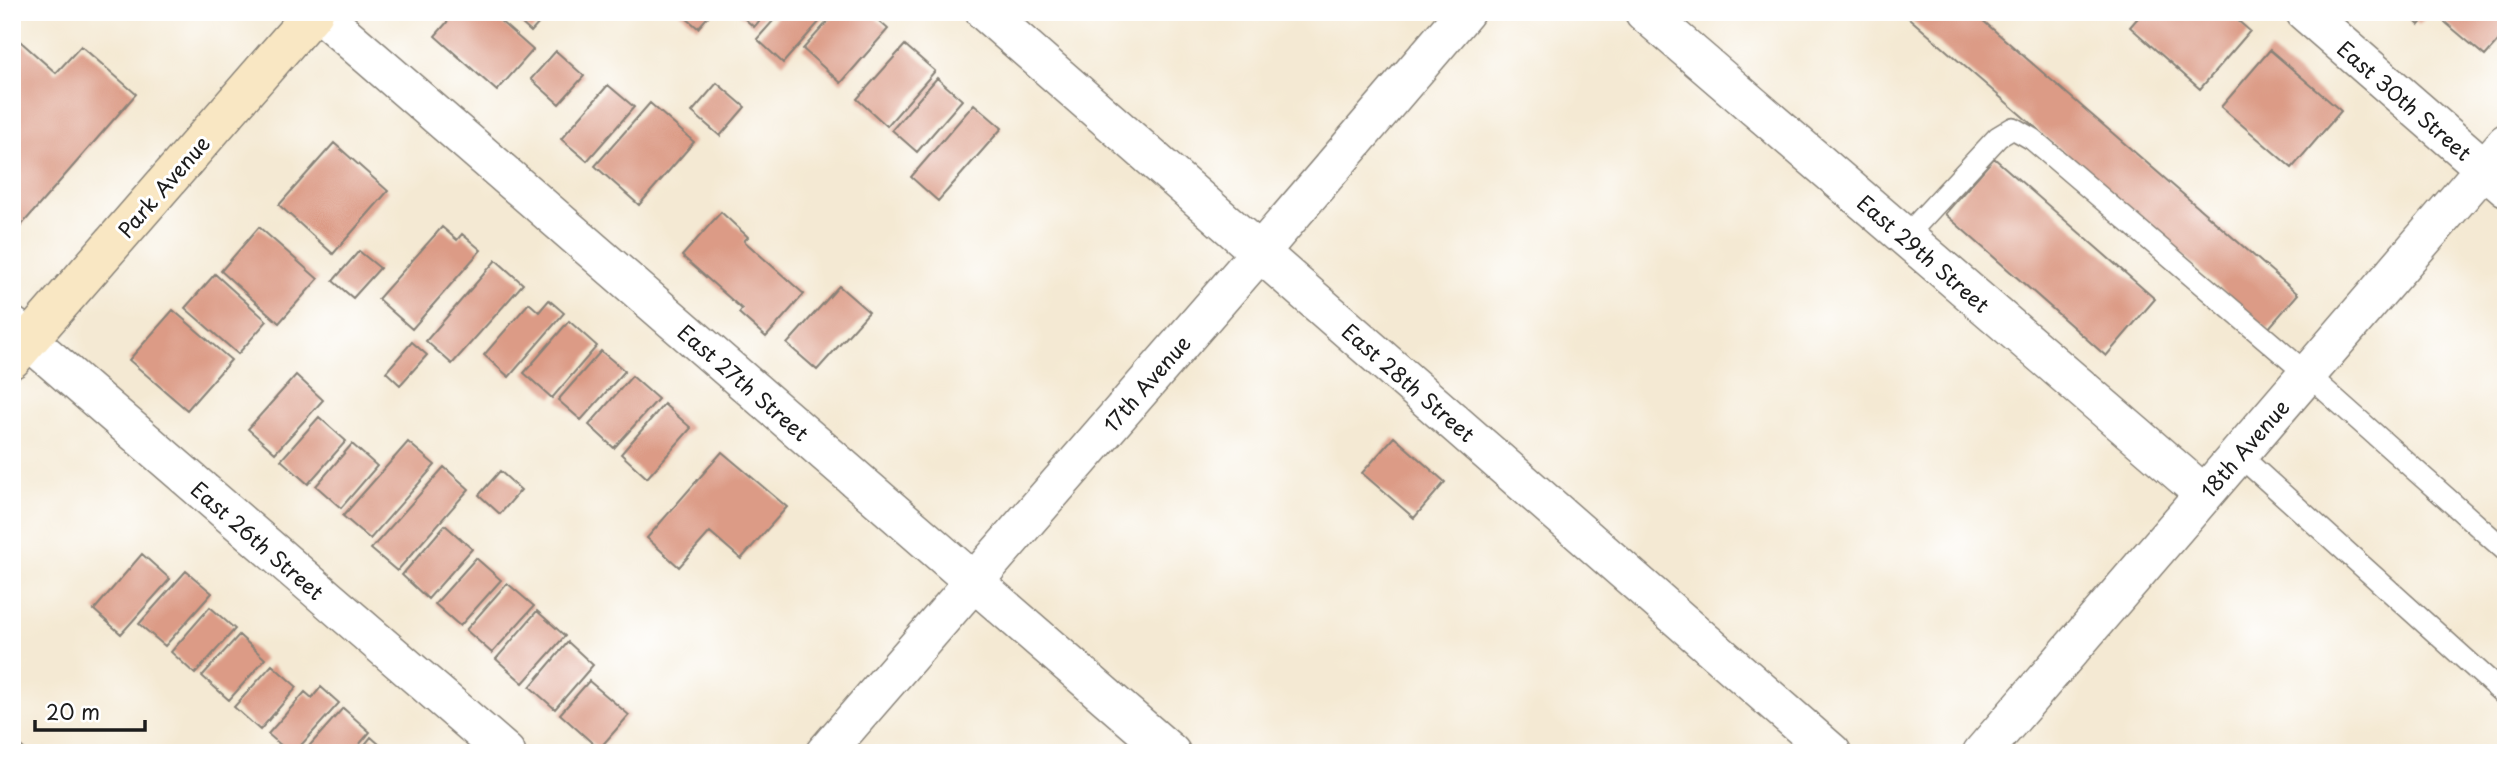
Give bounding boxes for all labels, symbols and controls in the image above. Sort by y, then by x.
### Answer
street label: East 30th Street [2331,32,2479,168]
street label: Park Avenue [109,128,217,244]
street label: East 29th Street [1851,186,1997,320]
street label: East 28th Street [1335,315,1483,449]
street label: East 27th Street [671,316,817,448]
street label: 17th Avenue [1095,327,1197,439]
street label: 18th Avenue [2192,392,2296,504]
street label: East 26th Street [184,473,332,607]
scale bar [35,688,145,732]
text: 20 m [46,695,100,727]

